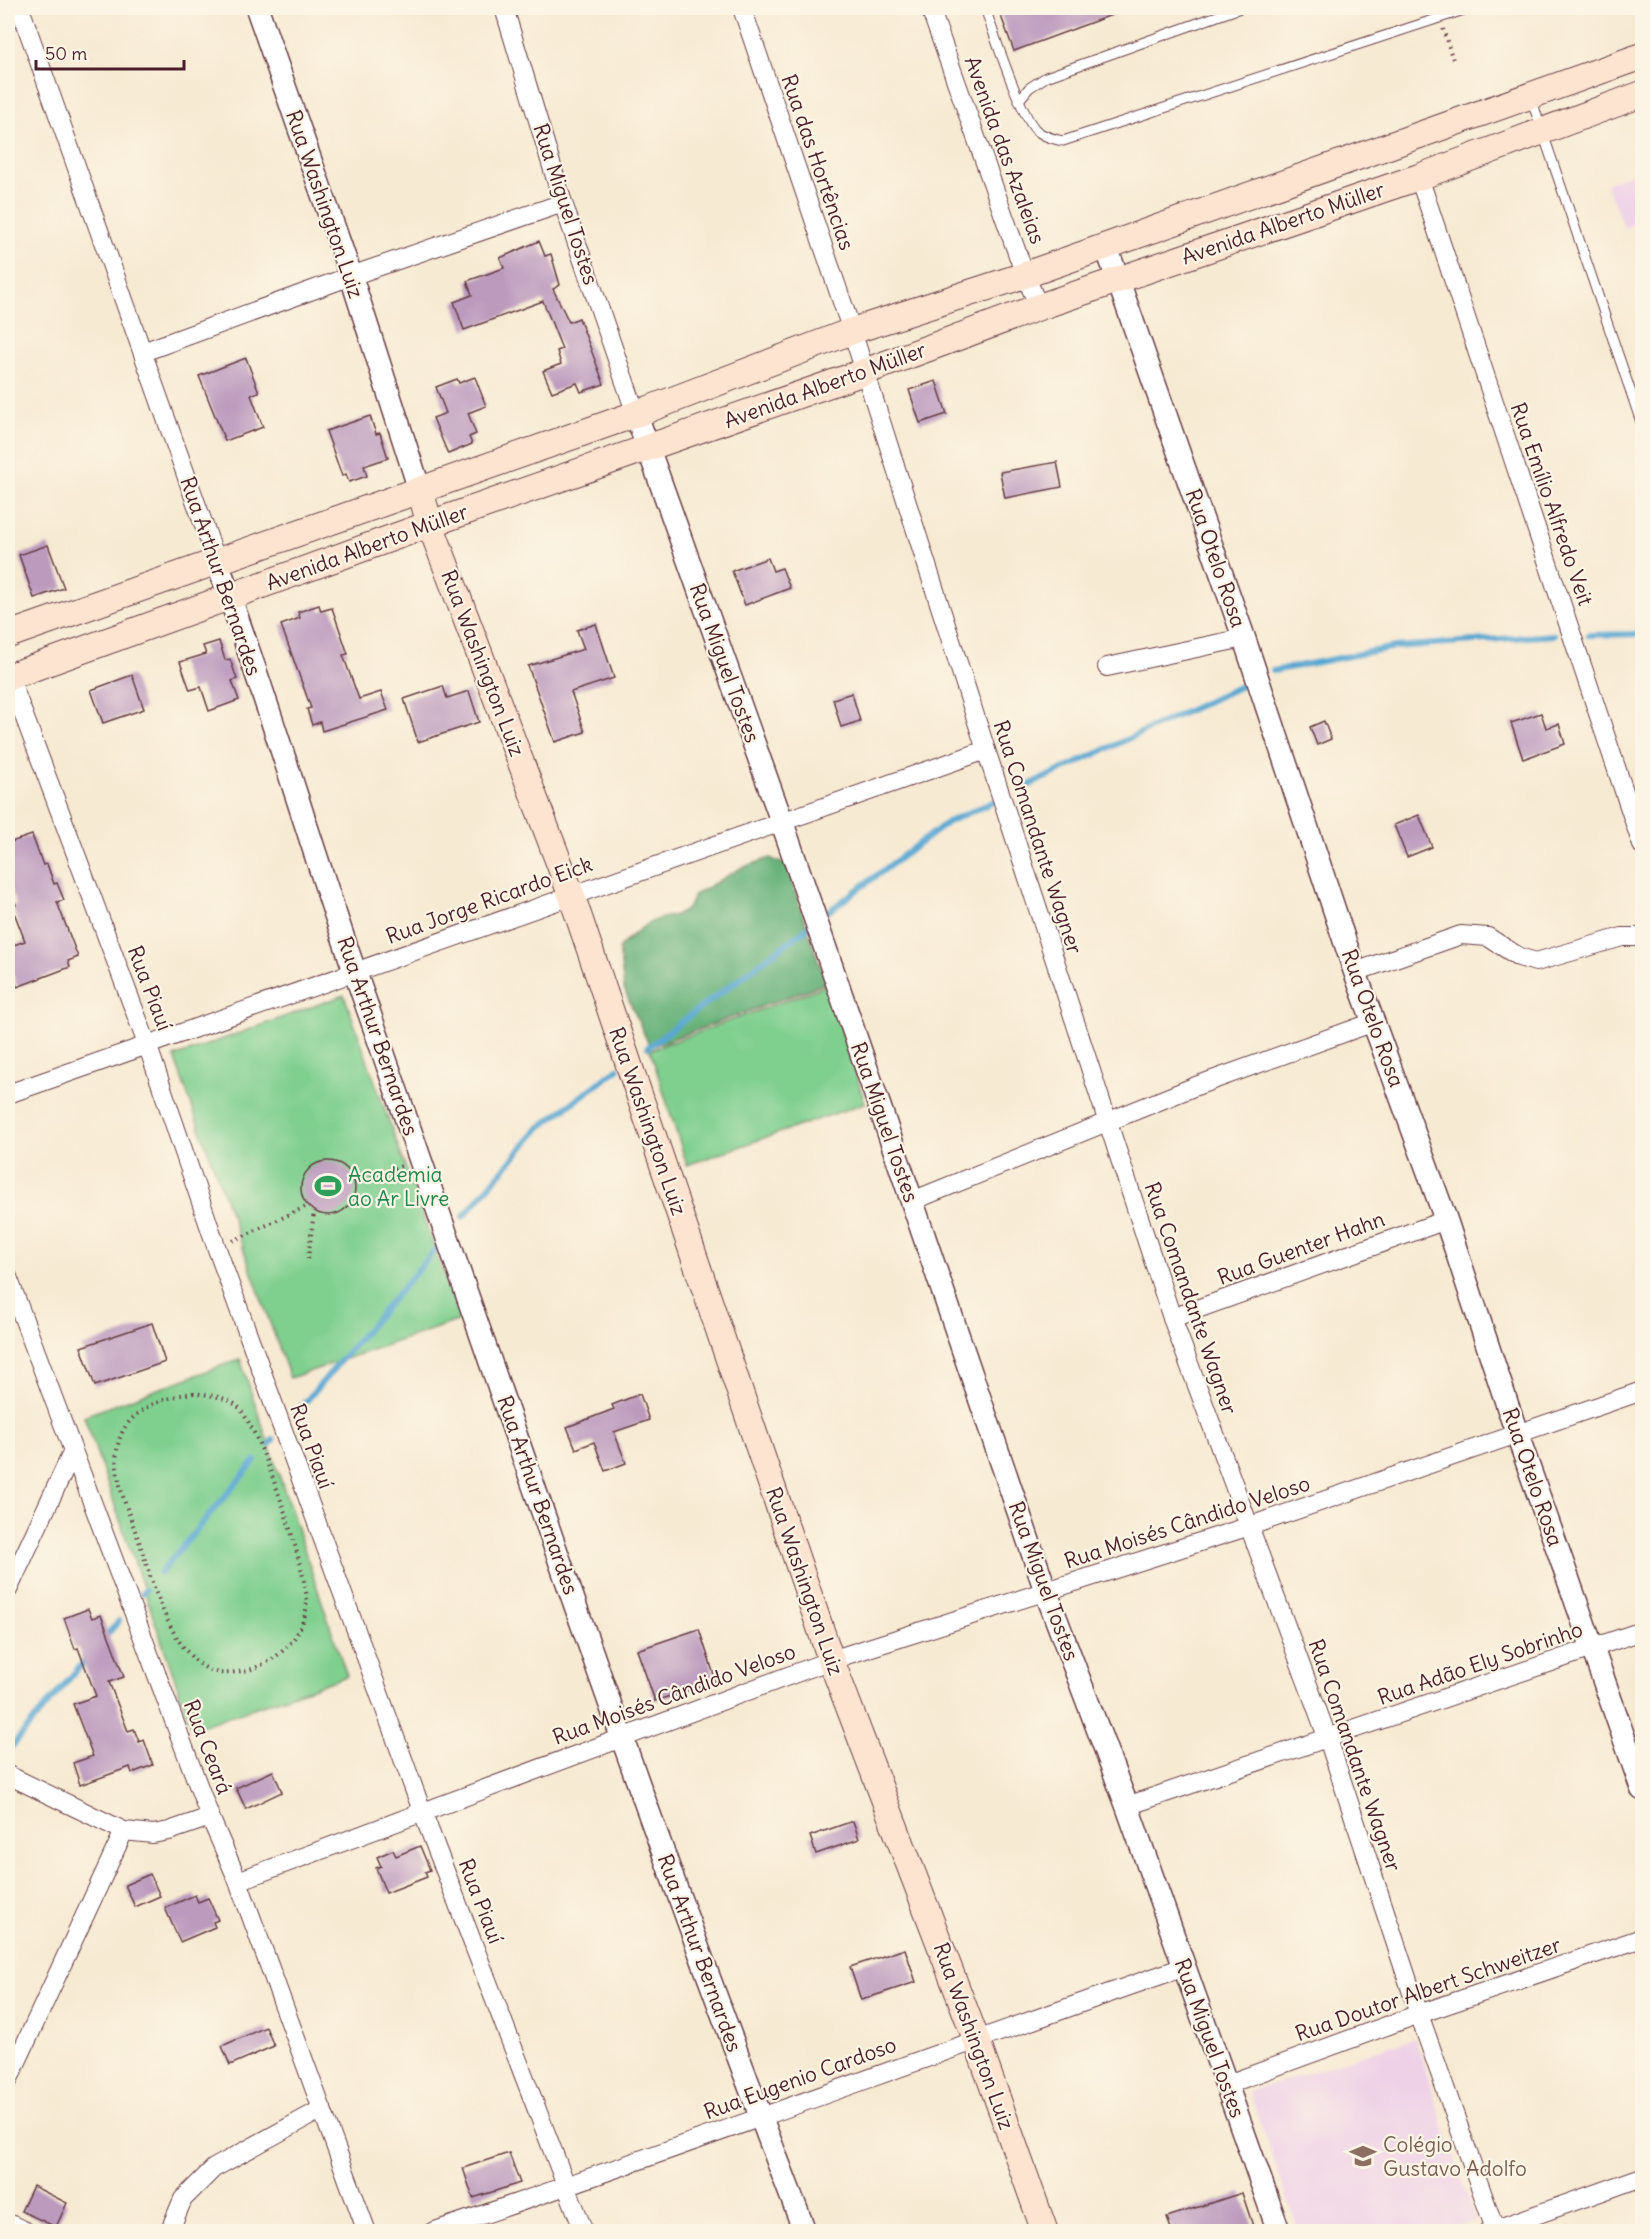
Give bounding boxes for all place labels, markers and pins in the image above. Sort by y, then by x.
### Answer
place label: Academia ao Ar Livre [348,1161,449,1212]
sports icon: Academia ao Ar Livre [313,1171,343,1201]
place label: Colégio Gustavo Adolfo [1383,2131,1527,2182]
school or university icon: Colégio Gustavo Adolfo [1348,2141,1378,2171]

